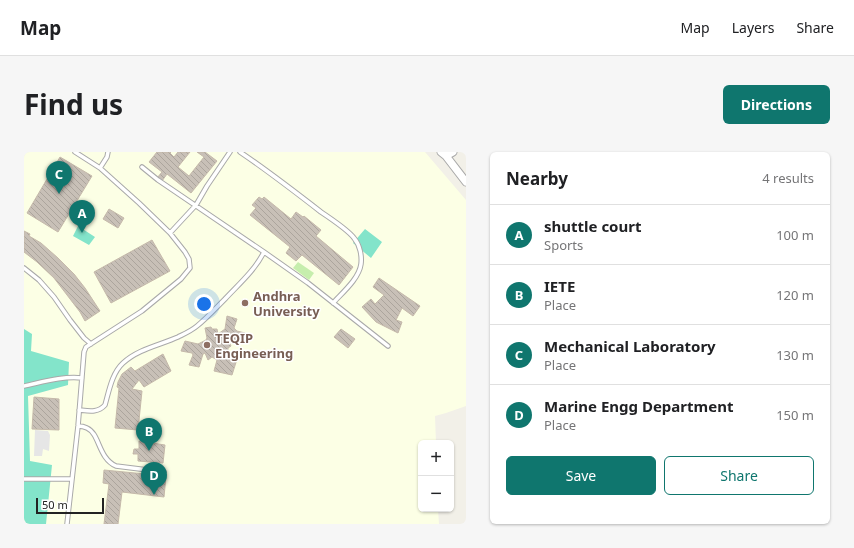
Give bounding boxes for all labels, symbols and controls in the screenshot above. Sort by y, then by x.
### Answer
text: Map [20,15,61,41]
text: Map [681,18,710,37]
text: Layers [732,18,774,37]
text: Share [796,18,834,37]
text: Find us [24,85,123,123]
button: Directions [723,85,830,124]
pin: C [46,161,72,194]
text: Nearby [506,167,568,190]
text: 4 results [762,169,814,187]
pin: A [69,200,95,233]
text: shuttle court [544,216,641,236]
text: A [515,226,524,244]
text: 100 m [776,226,814,244]
text: Sports [544,236,583,254]
text: IETE [544,276,575,296]
text: B [515,286,523,304]
text: 120 m [776,286,814,304]
place label: Andhra University [253,287,320,320]
your location [194,294,214,314]
text: Place [544,296,576,314]
marker: Andhra University [240,298,250,308]
place label: TEQIP Engineering [215,329,293,362]
text: Mechanical Laboratory [544,336,716,356]
marker: TEQIP Engineering [202,340,212,350]
text: C [515,346,523,364]
text: 130 m [776,346,814,364]
text: Place [544,356,576,374]
text: Marine Engg Department [544,396,733,416]
text: D [514,406,524,424]
text: 150 m [776,406,814,424]
text: Place [544,416,576,434]
pin: B [136,418,162,451]
map controls [418,440,454,512]
button: + [418,440,454,476]
button: Save [506,456,656,495]
button: Share [664,456,814,495]
pin: D [141,462,167,495]
button: − [418,476,454,512]
scale bar [36,496,104,515]
text: 50 m [42,497,68,512]

